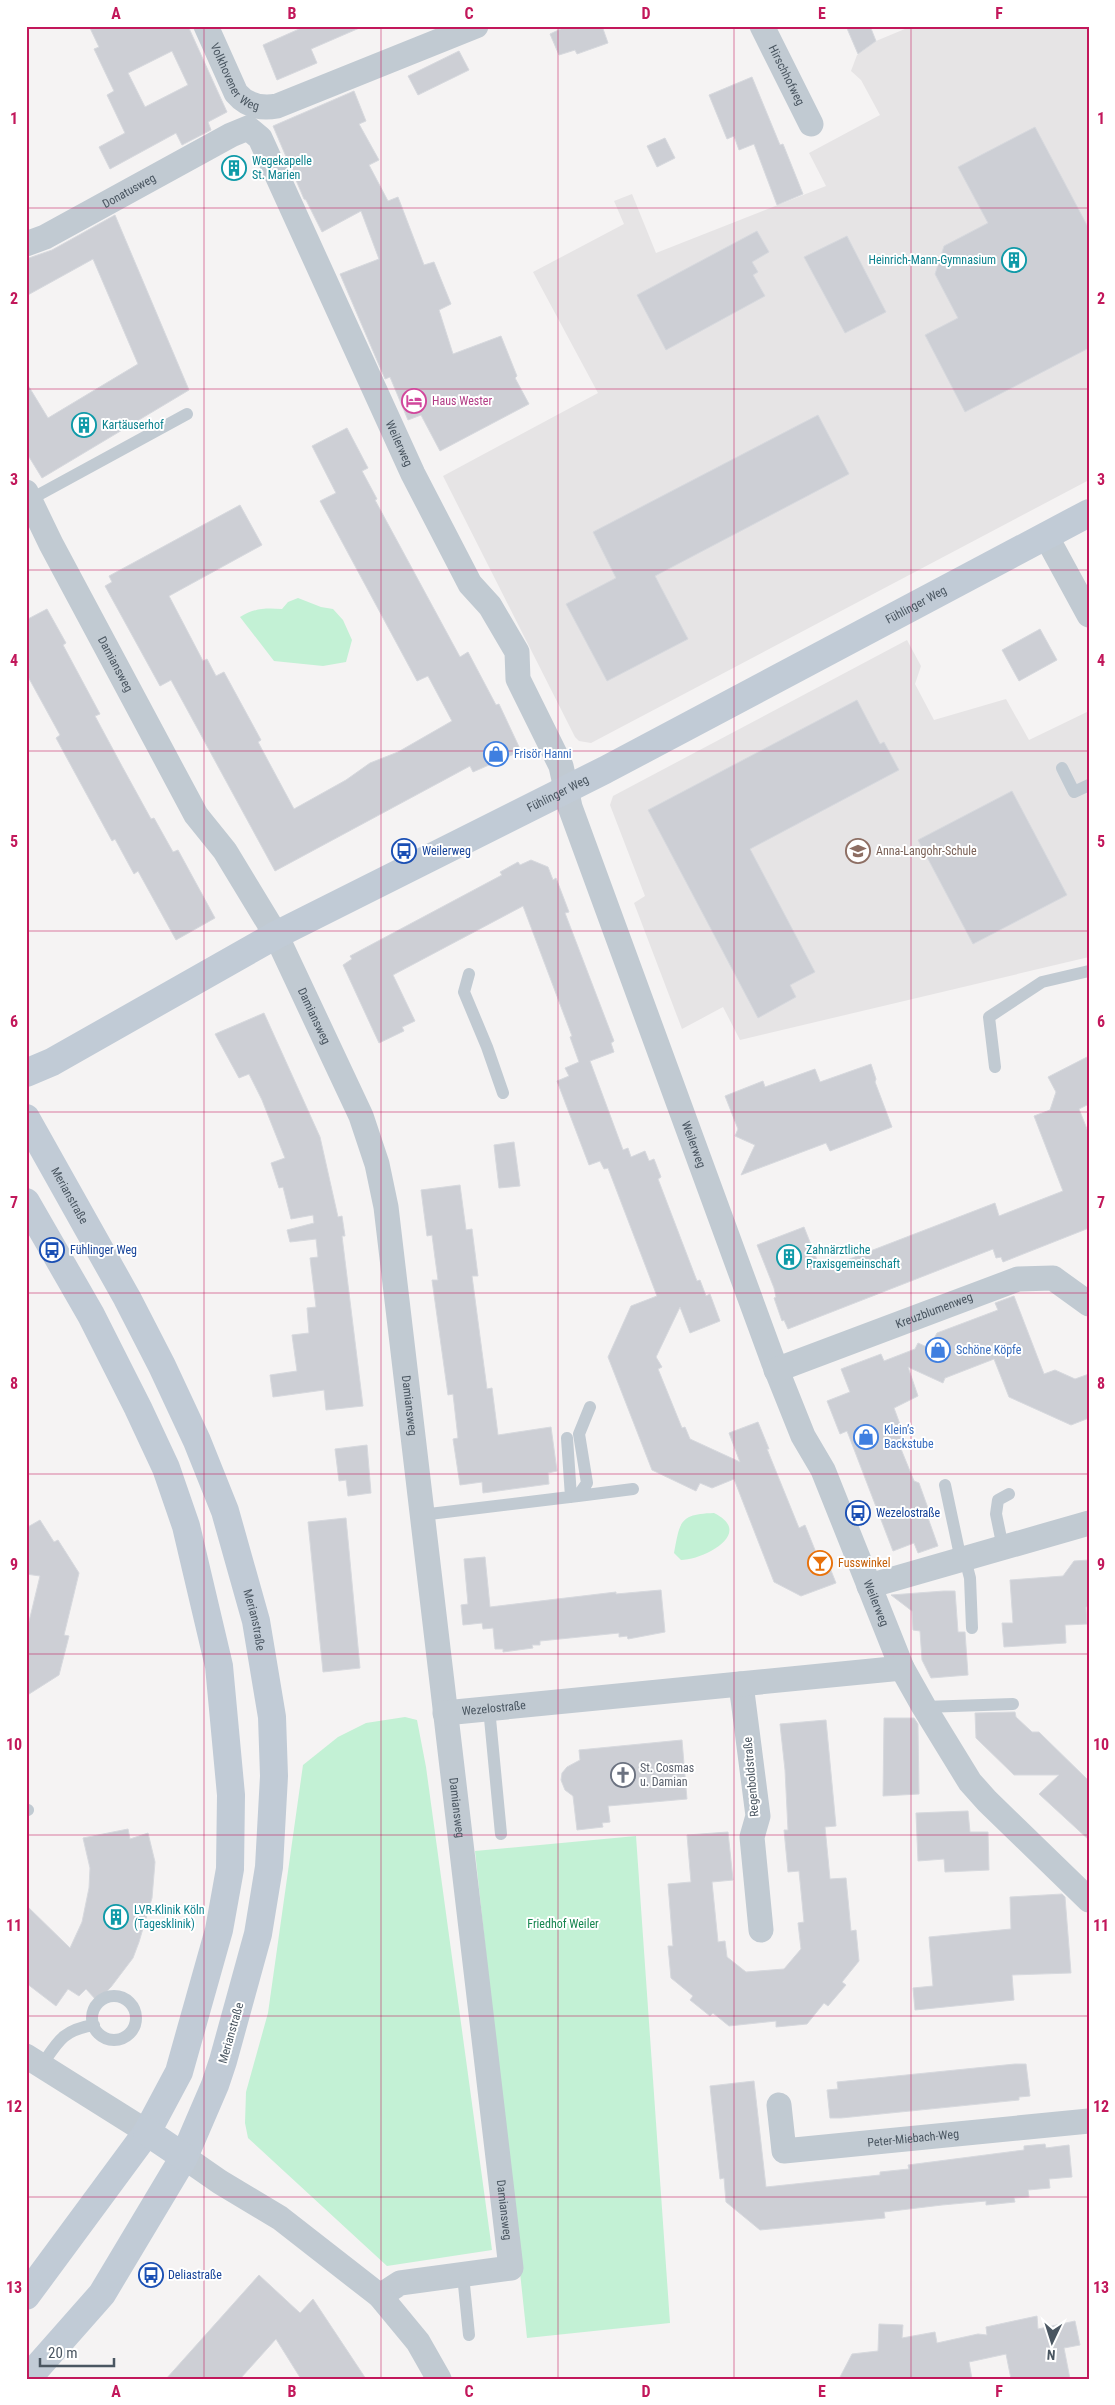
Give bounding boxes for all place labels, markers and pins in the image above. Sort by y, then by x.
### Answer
place label: Wegekapelle St. Marien [252,154,312,182]
building icon: Wegekapelle St. Marien [221,155,247,181]
building icon: Heinrich-Mann-Gymnasium [1001,247,1027,273]
place label: Heinrich-Mann-Gymnasium [868,253,996,267]
hotel icon: Haus Wester [401,388,427,414]
place label: Haus Wester [432,394,492,408]
building icon: Kartäuserhof [71,412,97,438]
place label: Kartäuserhof [102,418,164,432]
shop icon: Frisör Hanni [483,741,509,767]
place label: Frisör Hanni [514,747,572,761]
bus stop icon: Weilerweg [391,838,417,864]
school or university icon: Anna-Langohr-Schule [845,838,871,864]
place label: Weilerweg [422,844,471,858]
place label: Anna-Langohr-Schule [876,844,977,858]
bus stop icon: Fühlinger Weg [39,1237,65,1263]
place label: Fühlinger Weg [70,1243,137,1257]
place label: Zahnärztliche Praxisgemeinschaft [806,1243,900,1271]
building icon: Zahnärztliche Praxisgemeinschaft [776,1244,802,1270]
shop icon: Schöne Köpfe [925,1337,951,1363]
place label: Schöne Köpfe [956,1343,1022,1357]
place label: Klein’s Backstube [884,1423,934,1451]
shop icon: Klein’s Backstube [853,1424,879,1450]
bus stop icon: Wezelostraße [845,1500,871,1526]
place label: Wezelostraße [876,1506,941,1520]
bar icon: Fusswinkel [807,1550,833,1576]
place label: Fusswinkel [838,1556,890,1570]
place label: St. Cosmas u. Damian [640,1761,694,1789]
church icon: St. Cosmas u. Damian [610,1762,636,1788]
place label: LVR-Klinik Köln (Tagesklinik) [134,1903,205,1931]
building icon: LVR-Klinik Köln (Tagesklinik) [103,1904,129,1930]
bus stop icon: Deliastraße [138,2262,164,2288]
place label: Deliastraße [168,2268,222,2282]

